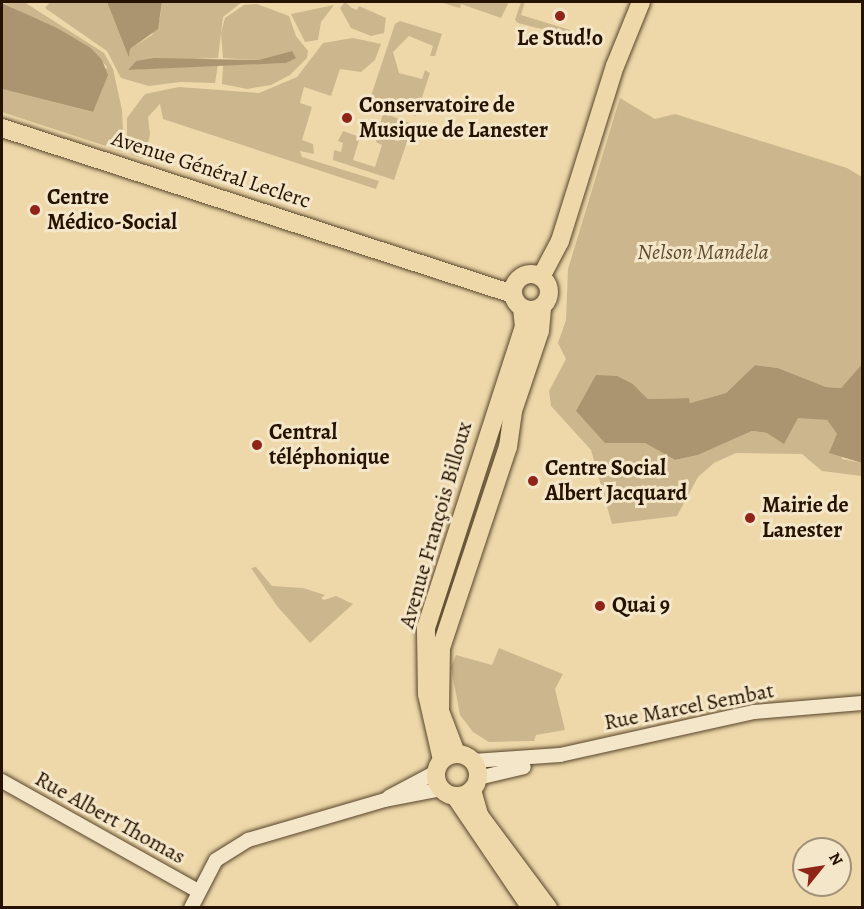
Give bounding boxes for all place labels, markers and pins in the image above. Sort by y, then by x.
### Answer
marker: Le Stud!o [553,9,567,23]
place label: Le Stud!o [517,26,603,52]
place label: Conservatoire de Musique de Lanester [359,92,548,144]
marker: Conservatoire de Musique de Lanester [340,111,354,125]
place label: Centre Médico-Social [47,184,177,236]
marker: Centre Médico-Social [28,203,42,217]
place label: Central téléphonique [269,419,390,470]
marker: Central téléphonique [250,438,264,452]
place label: Centre Social Albert Jacquard [545,455,687,506]
marker: Centre Social Albert Jacquard [526,474,540,488]
place label: Mairie de Lanester [762,492,849,544]
marker: Mairie de Lanester [743,511,757,525]
place label: Quai 9 [612,593,670,619]
marker: Quai 9 [593,599,607,613]

